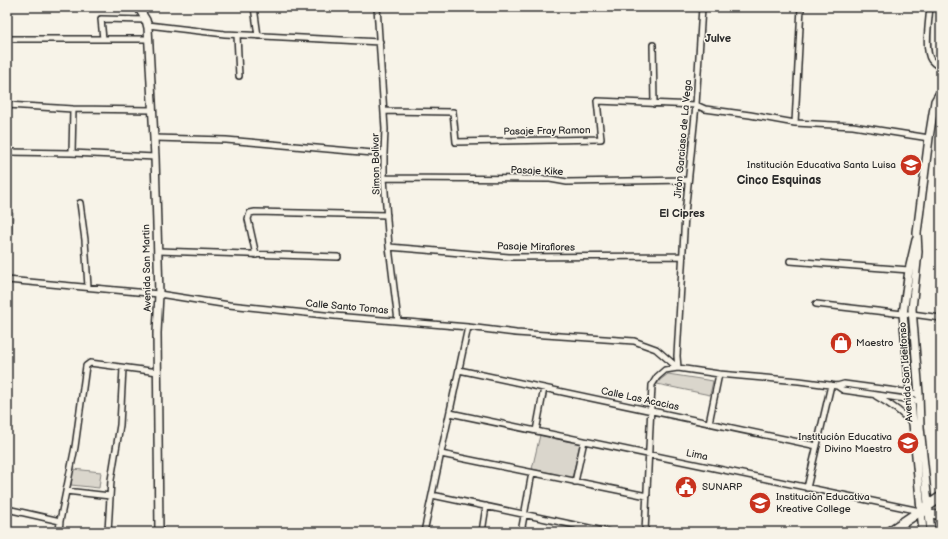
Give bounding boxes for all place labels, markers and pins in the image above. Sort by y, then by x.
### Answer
school or university icon: Institución Educativa Santa Luisa [898,152,924,178]
place label: Institución Educativa Santa Luisa [747,159,896,171]
shop icon: Maestro [828,330,854,356]
place label: Maestro [856,337,894,349]
school or university icon: Institución Educativa Divino Maestro [895,430,921,456]
place label: Institución Educativa Divino Maestro [798,431,892,455]
public building icon: SUNARP [673,474,699,500]
place label: SUNARP [702,481,743,493]
school or university icon: Institución Educativa Kreative College [747,490,773,516]
place label: Institución Educativa Kreative College [776,491,870,515]

